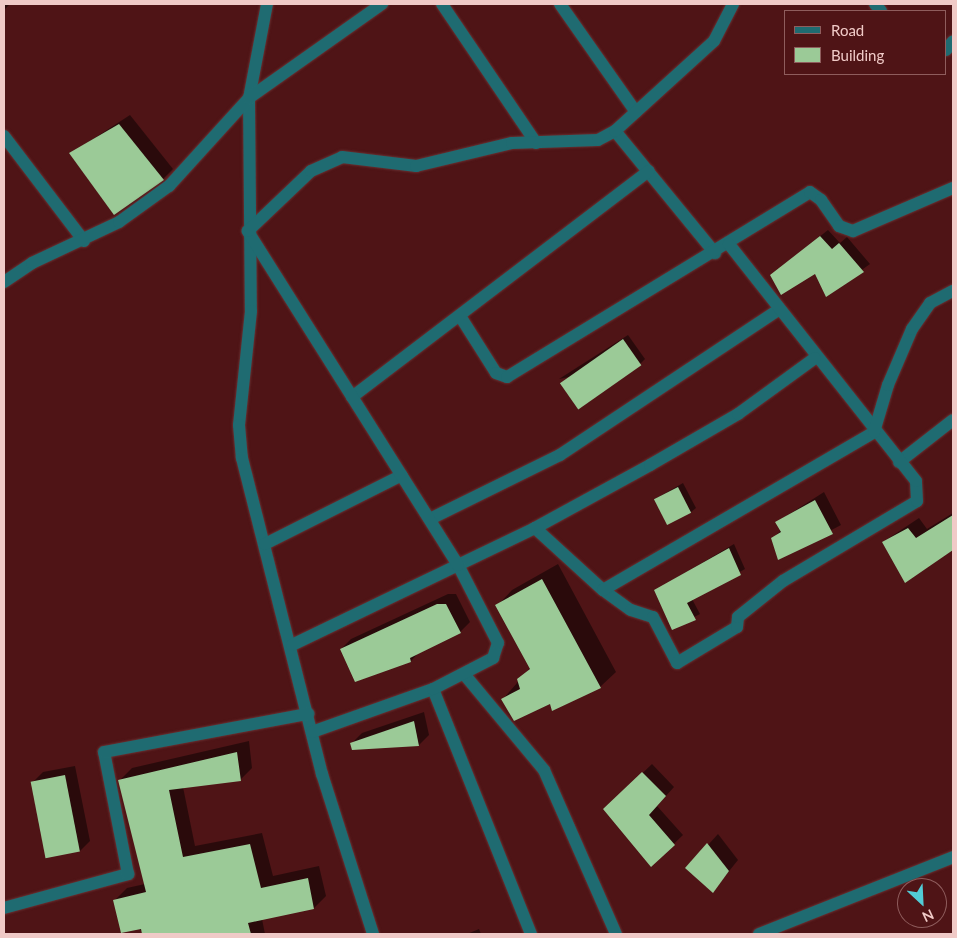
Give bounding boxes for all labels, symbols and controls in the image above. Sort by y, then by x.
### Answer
legend [784,10,947,75]
text: Road [831,21,864,39]
text: Building [831,46,884,64]
north arrow [897,878,947,928]
text: N [920,906,937,926]

